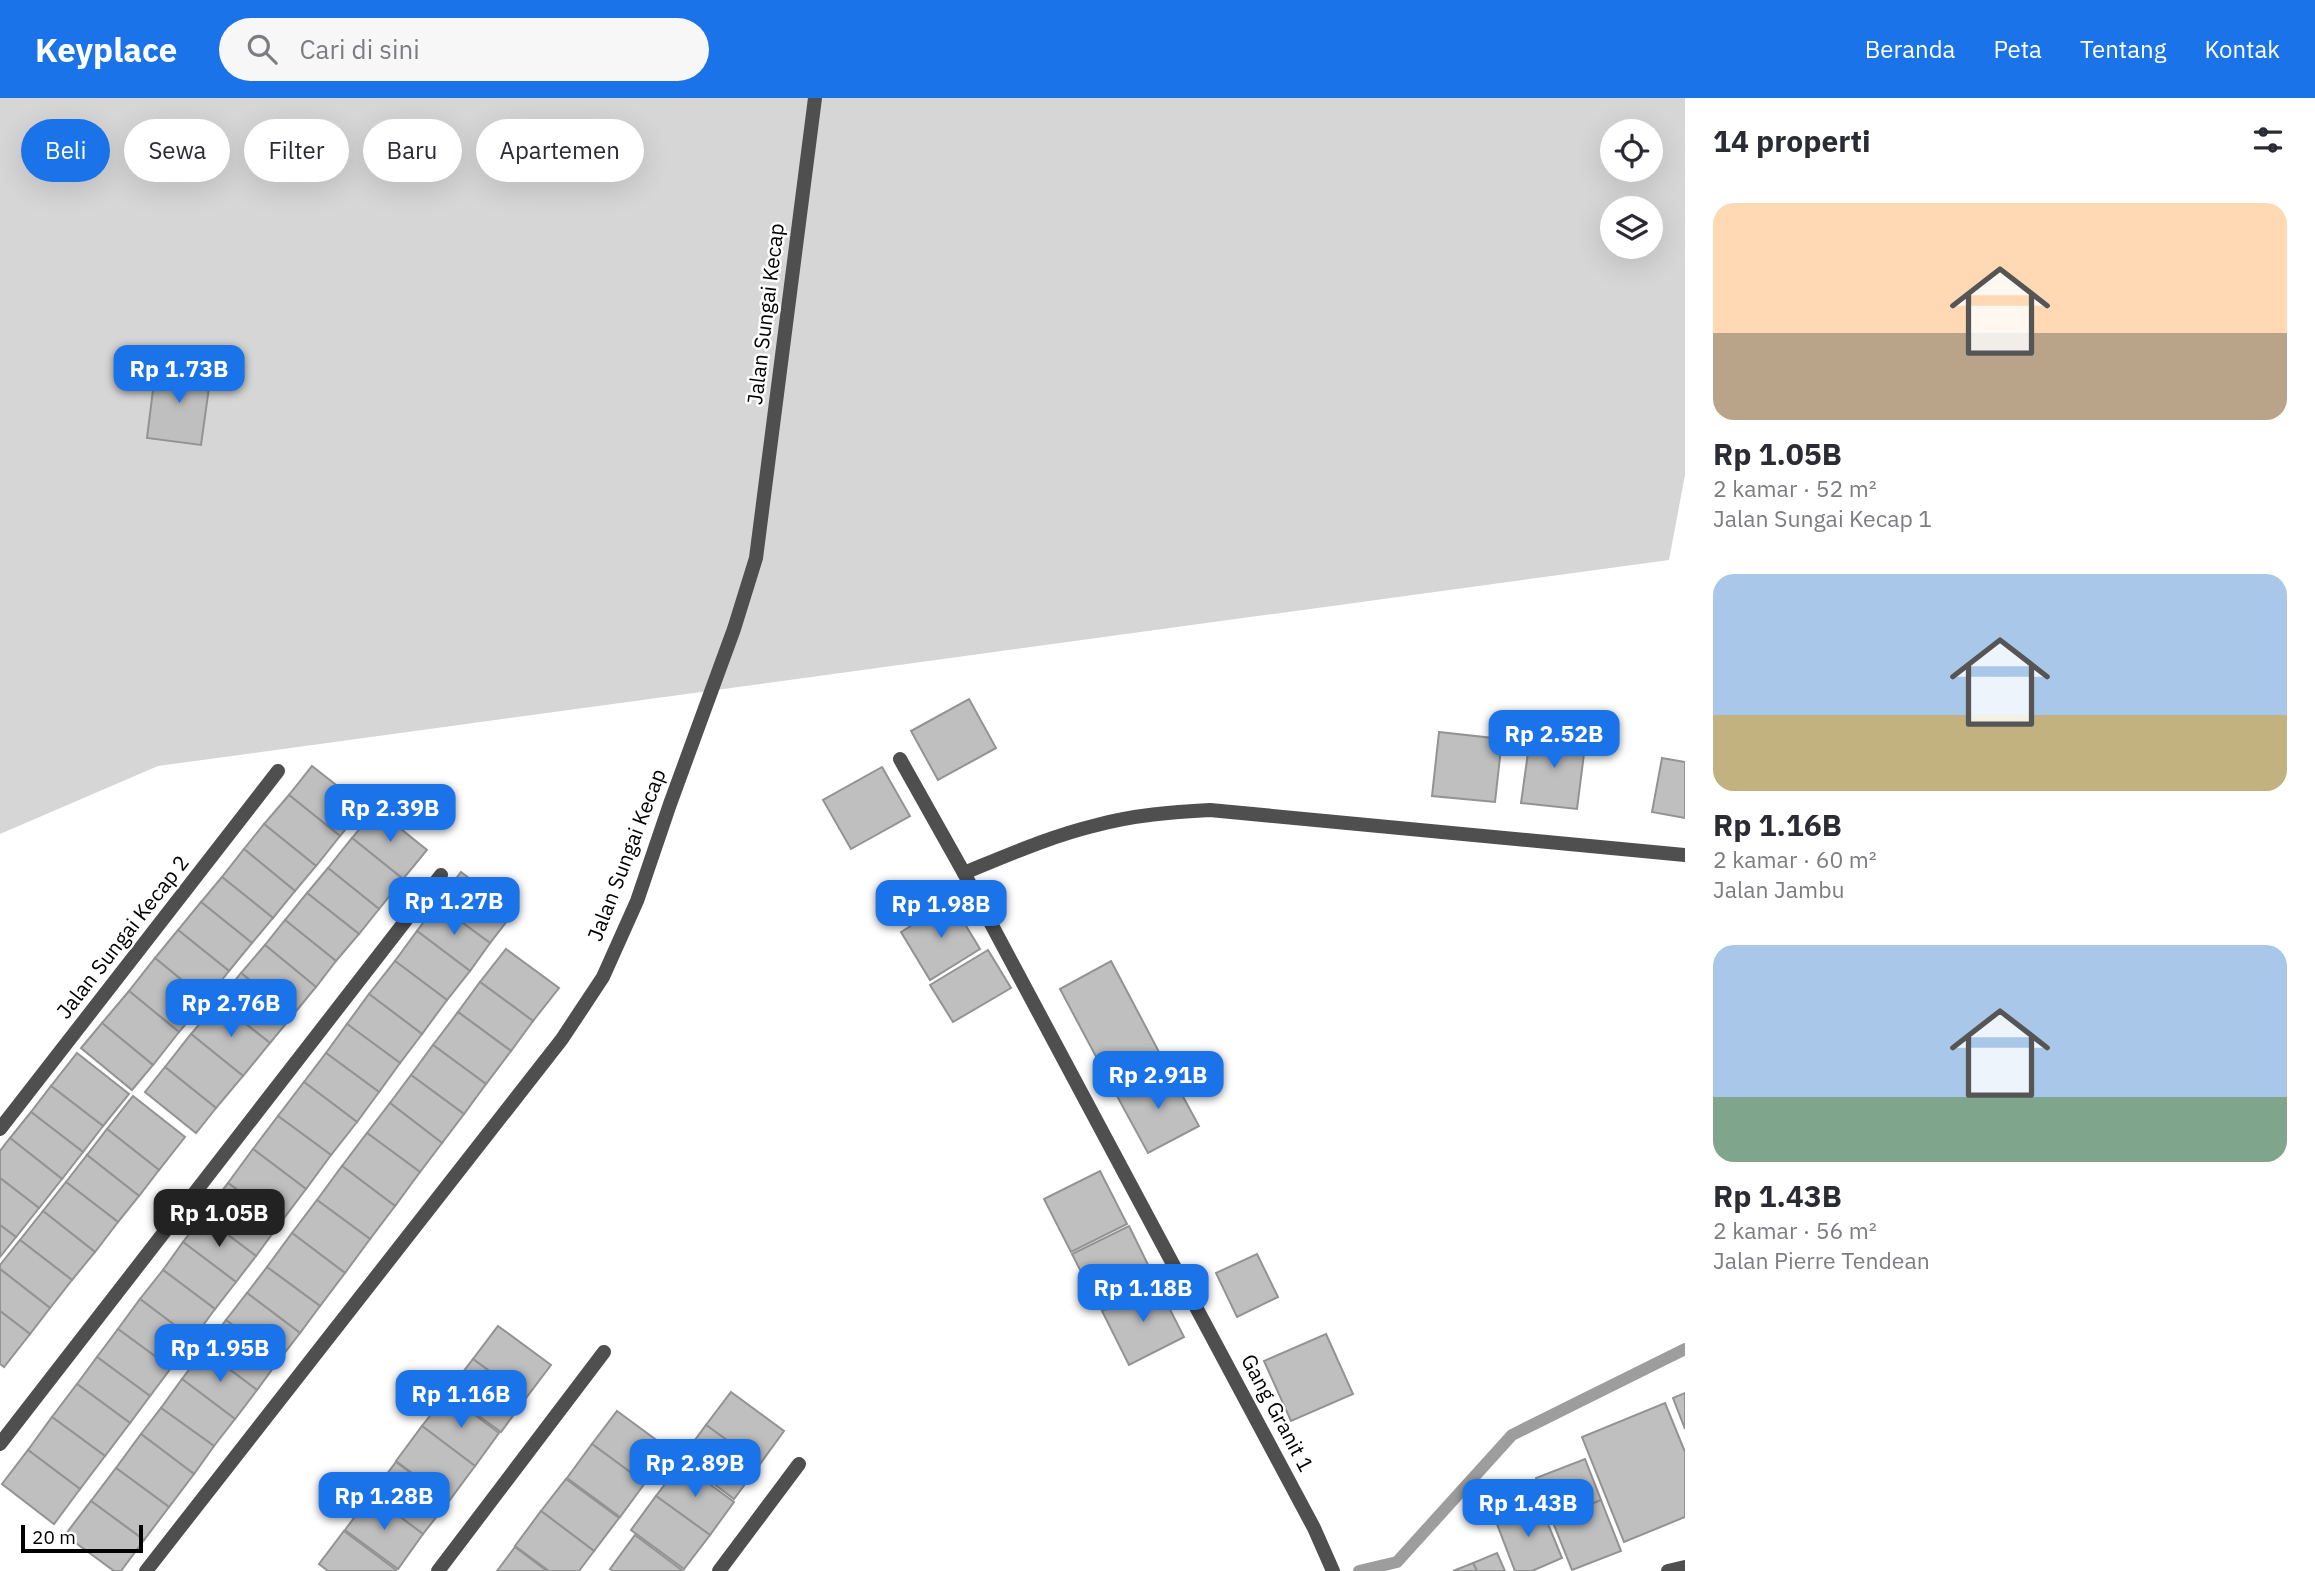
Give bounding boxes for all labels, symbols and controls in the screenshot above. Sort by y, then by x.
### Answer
search box [219,18,709,81]
text: Keyplace [35,28,177,71]
icon: search [243,30,281,68]
text: Cari di sini [299,32,420,66]
text: Beranda [1865,33,1955,65]
text: Peta [1993,33,2042,65]
text: Tentang [2080,33,2166,65]
text: Kontak [2204,33,2280,65]
chip: Beli [21,119,110,182]
chip: Sewa [124,119,230,182]
chip: Filter [244,119,349,182]
chip: Baru [363,119,462,182]
chip: Apartemen [476,119,644,182]
map controls [1600,119,1663,259]
button: locate [1600,119,1663,182]
text: 14 properti [1713,121,1871,160]
icon: filters [2249,121,2287,159]
button: layers [1600,196,1663,259]
street label: Jalan Sungai Kecap [740,222,790,406]
icon: home [1937,248,2063,374]
pin: Rp 1.73B [107,345,251,405]
text: Rp 1.73B [130,353,228,383]
text: Rp 1.05B [1713,434,1842,473]
text: 2 kamar · 52 m² [1713,473,1877,503]
text: Jalan Sungai Kecap 1 [1713,503,1932,533]
icon: home [1937,619,2063,745]
pin: Rp 2.52B [1482,710,1626,770]
text: Rp 2.52B [1505,718,1603,748]
street label: Jalan Sungai Kecap [580,764,672,945]
pin: Rp 2.39B [318,784,462,844]
text: Rp 2.39B [341,792,439,822]
text: Rp 1.16B [1713,805,1842,844]
text: 2 kamar · 60 m² [1713,844,1877,874]
street label: Jalan Sungai Kecap 2 [50,849,195,1024]
text: Jalan Jambu [1713,874,1845,904]
pin: Rp 1.27B [382,878,526,937]
pin: Rp 1.98B [869,880,1013,940]
text: Rp 1.27B [405,885,503,915]
text: Rp 1.98B [892,888,990,918]
pin: Rp 2.76B [159,979,303,1039]
text: Rp 2.76B [182,987,280,1017]
icon: home [1937,990,2063,1116]
pin: Rp 2.91B [1086,1052,1230,1111]
text: Rp 2.91B [1109,1059,1207,1089]
text: Rp 1.43B [1713,1176,1842,1215]
pin: Rp 1.05B [147,1190,291,1249]
text: Rp 1.05B [170,1197,268,1227]
text: 2 kamar · 56 m² [1713,1215,1877,1245]
text: Jalan Pierre Tendean [1713,1245,1930,1275]
pin: Rp 1.18B [1071,1264,1215,1324]
text: Rp 1.18B [1094,1272,1192,1302]
pin: Rp 1.95B [148,1324,292,1384]
text: Rp 1.95B [171,1332,269,1362]
street label: Gang Granit 1 [1235,1349,1321,1476]
pin: Rp 1.16B [389,1370,533,1430]
text: Rp 1.16B [412,1378,510,1408]
pin: Rp 2.89B [623,1440,767,1499]
text: Rp 2.89B [646,1447,744,1477]
pin: Rp 1.28B [312,1472,456,1532]
text: Rp 1.28B [335,1480,433,1510]
pin: Rp 1.43B [1456,1480,1600,1539]
text: Rp 1.43B [1479,1487,1577,1517]
scale bar [21,1522,144,1554]
text: 20 m [32,1525,76,1549]

